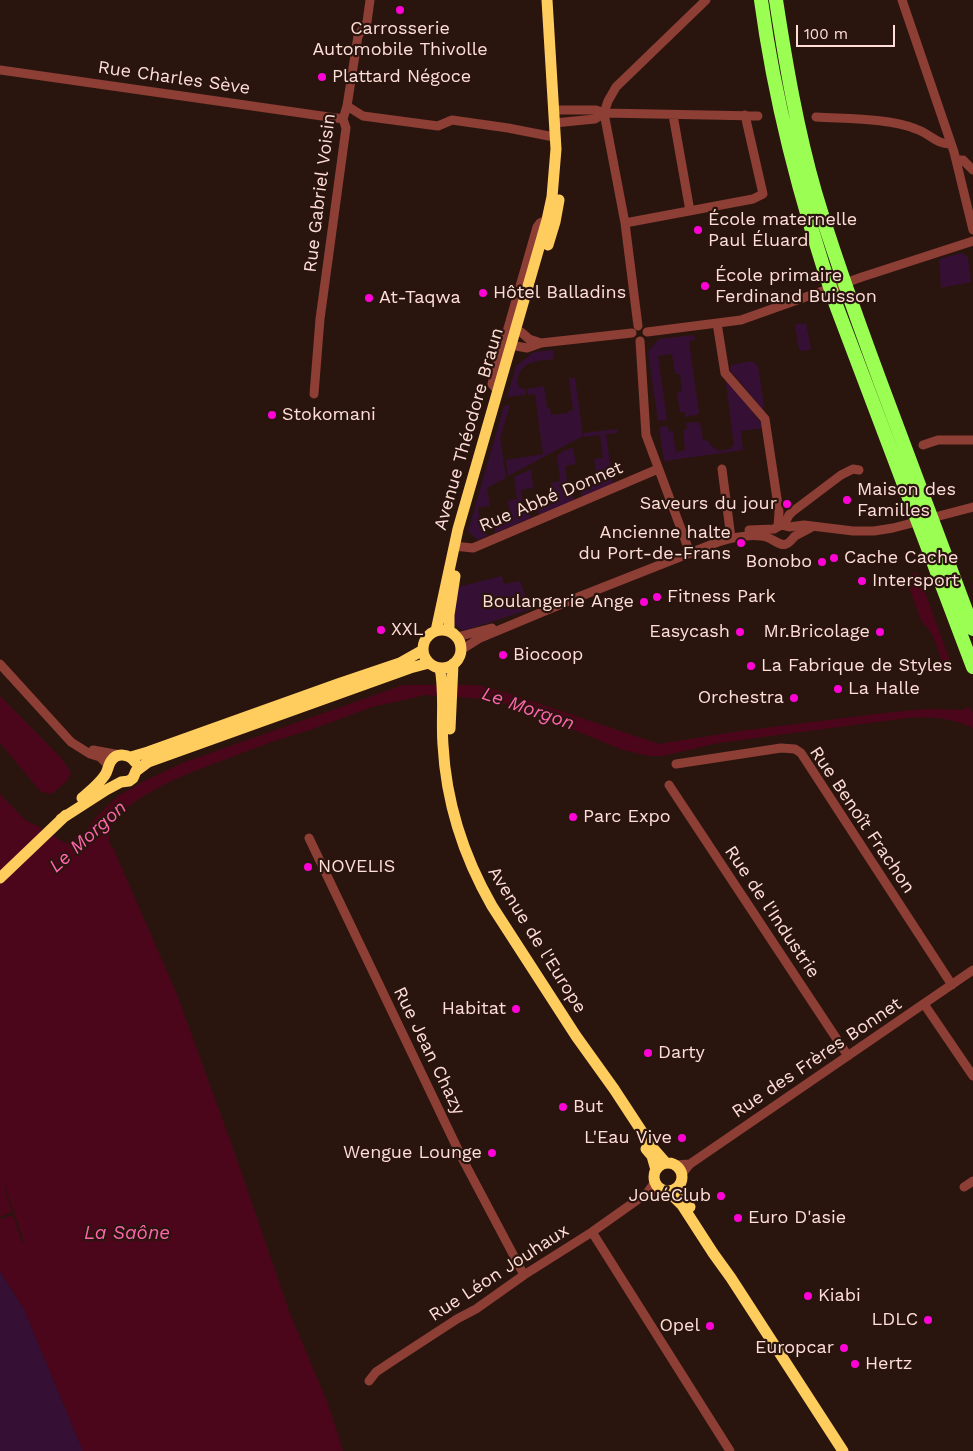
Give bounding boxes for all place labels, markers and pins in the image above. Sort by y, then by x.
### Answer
marker: Carrosserie Automobile Thivolle [394,4,406,16]
place label: Carrosserie Automobile Thivolle [312,18,488,60]
place label: Plattard Négoce [332,66,471,88]
marker: Plattard Négoce [316,71,328,83]
place label: École maternelle Paul Éluard [708,209,857,252]
marker: École maternelle Paul Éluard [692,224,704,236]
place label: École primaire Ferdinand Buisson [715,265,877,308]
marker: École primaire Ferdinand Buisson [699,280,711,292]
place label: Hôtel Balladins [493,282,626,304]
place label: At-Taqwa [379,287,461,309]
marker: Hôtel Balladins [477,287,489,299]
marker: At-Taqwa [363,292,375,304]
place label: Stokomani [282,404,376,426]
marker: Stokomani [266,409,278,421]
place label: Maison des Familles [857,479,956,522]
place label: Saveurs du jour [640,493,777,515]
marker: Maison des Familles [841,494,853,506]
marker: Saveurs du jour [781,498,793,510]
place label: Ancienne halte du Port-de-Frans [579,522,731,564]
marker: Ancienne halte du Port-de-Frans [735,537,747,549]
place label: Cache Cache [844,547,958,569]
place label: Bonobo [745,551,812,573]
marker: Cache Cache [828,552,840,564]
marker: Bonobo [816,556,828,568]
place label: Intersport [872,570,959,592]
marker: Intersport [856,575,868,587]
place label: Fitness Park [667,586,776,608]
place label: Boulangerie Ange [482,591,634,613]
marker: Fitness Park [651,591,663,603]
marker: Boulangerie Ange [638,596,650,608]
place label: XXL [391,619,423,641]
place label: Easycash [649,621,730,643]
place label: Mr.Bricolage [764,621,870,643]
marker: XXL [375,624,387,636]
marker: Easycash [734,626,746,638]
marker: Mr.Bricolage [874,626,886,638]
place label: Biocoop [513,644,583,666]
marker: Biocoop [497,649,509,661]
place label: La Fabrique de Styles [761,655,952,677]
marker: La Fabrique de Styles [745,660,757,672]
place label: La Halle [848,678,920,700]
marker: La Halle [832,683,844,695]
place label: Orchestra [698,687,784,709]
marker: Orchestra [788,692,800,704]
place label: Parc Expo [583,806,671,828]
marker: Parc Expo [567,811,579,823]
place label: NOVELIS [318,856,395,878]
marker: NOVELIS [302,861,314,873]
place label: Habitat [442,998,506,1020]
marker: Habitat [510,1003,522,1015]
place label: Darty [658,1042,705,1064]
marker: Darty [642,1047,654,1059]
place label: But [573,1096,603,1118]
marker: But [557,1101,569,1113]
place label: L'Eau Vive [584,1127,672,1149]
marker: L'Eau Vive [676,1132,688,1144]
place label: Wengue Lounge [343,1142,482,1164]
marker: Wengue Lounge [486,1147,498,1159]
place label: JouéClub [628,1185,711,1207]
marker: JouéClub [715,1190,727,1202]
place label: Euro D'asie [748,1207,846,1229]
marker: Euro D'asie [732,1212,744,1224]
place label: Kiabi [818,1285,861,1307]
marker: Kiabi [802,1290,814,1302]
place label: LDLC [872,1309,918,1331]
marker: LDLC [922,1314,934,1326]
place label: Opel [659,1315,700,1337]
marker: Opel [704,1320,716,1332]
place label: Europcar [755,1337,834,1359]
marker: Europcar [838,1342,850,1354]
place label: Hertz [865,1353,912,1375]
marker: Hertz [849,1358,861,1370]

